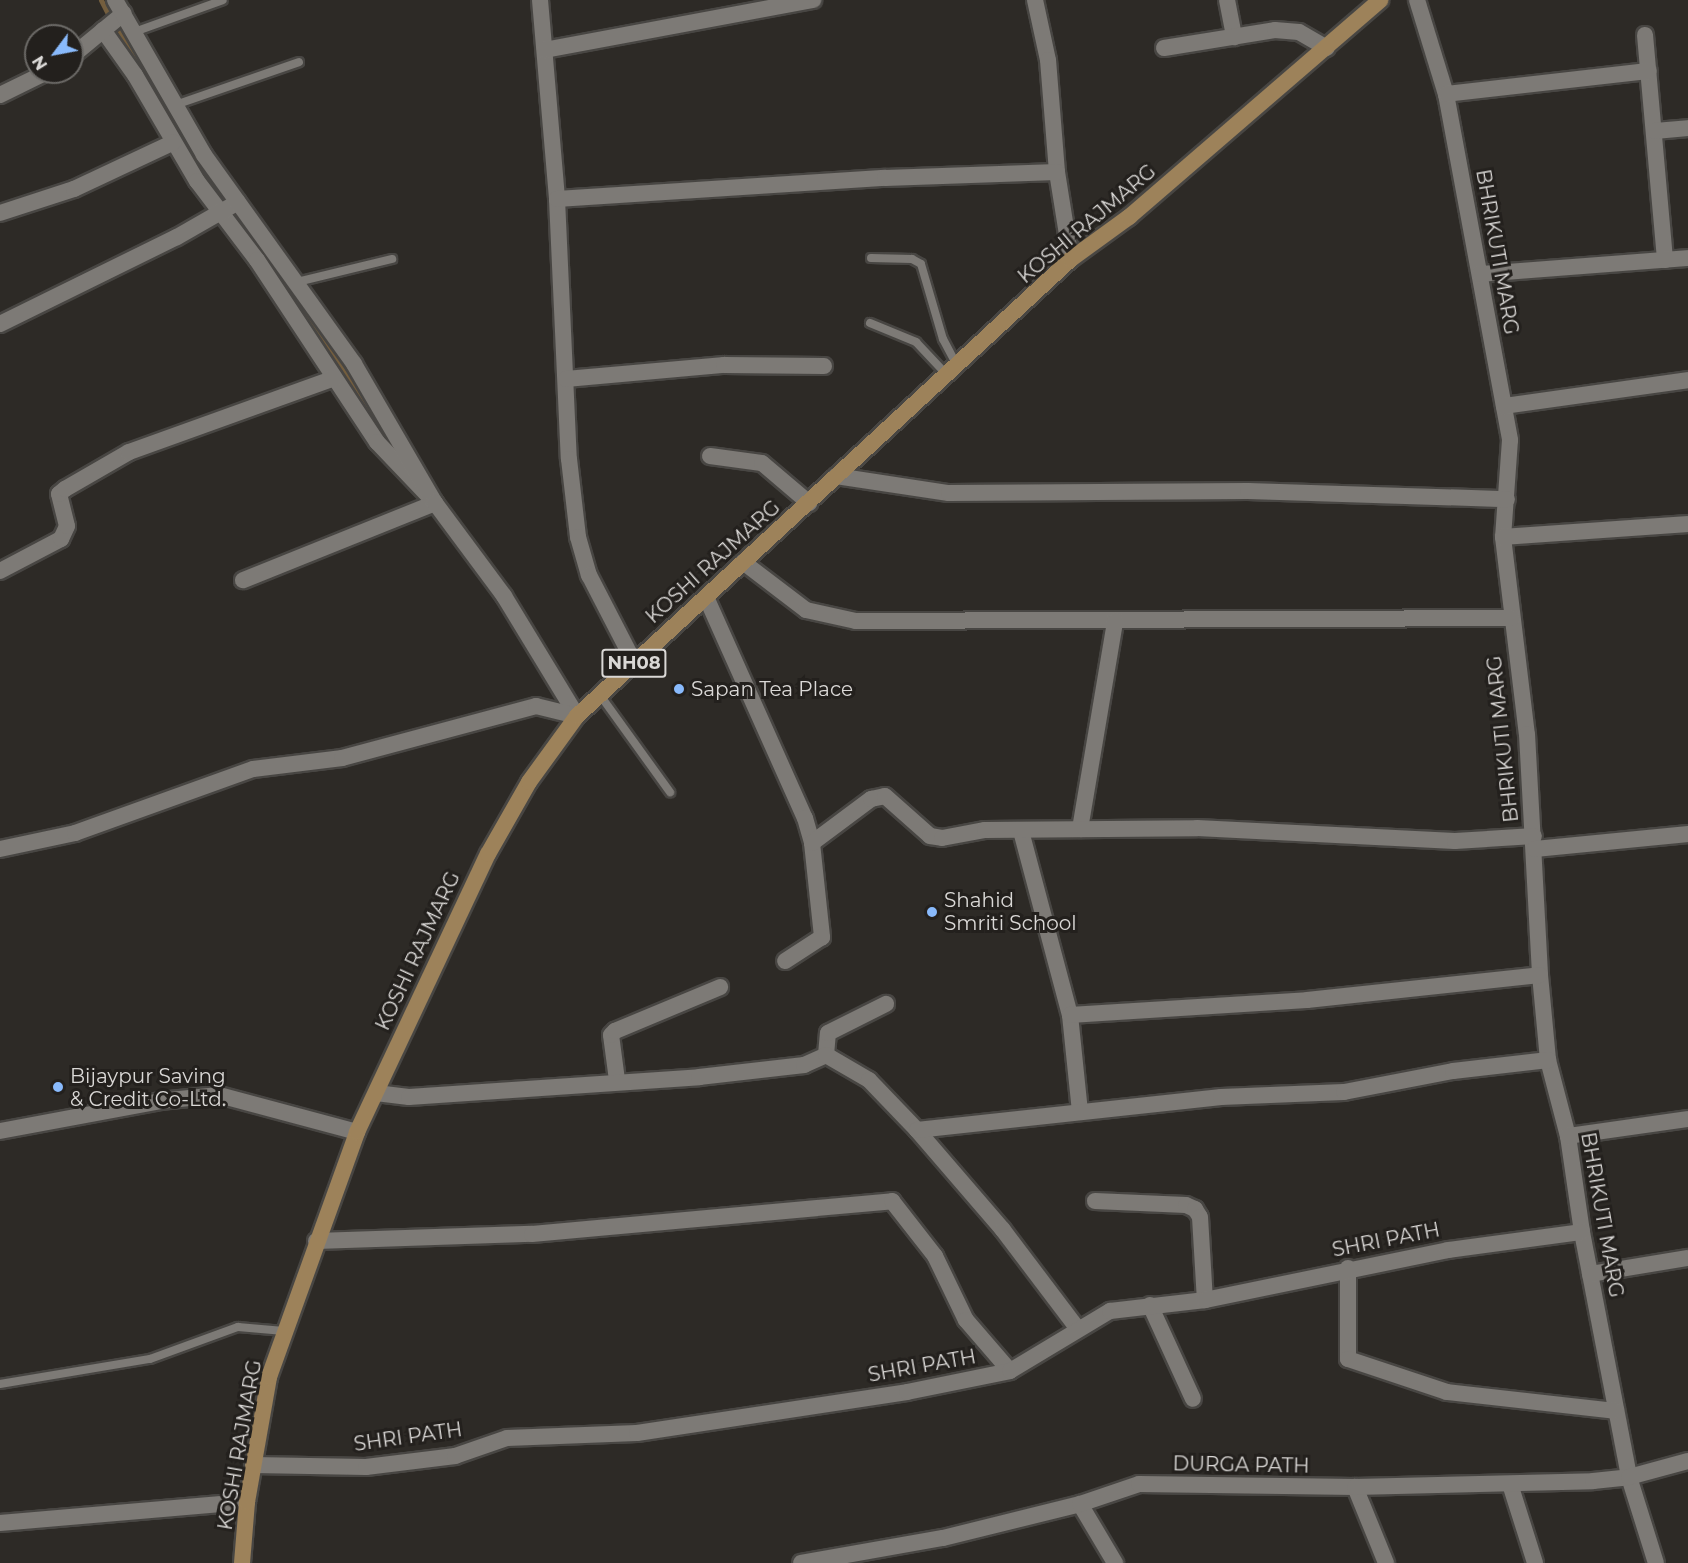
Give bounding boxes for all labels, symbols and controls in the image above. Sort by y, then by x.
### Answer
north arrow [24,24,84,84]
text: N [29,52,51,73]
street label: KOSHI RAJMARG [1013,159,1161,289]
street label: BHRIKUTI MARG [1471,167,1523,337]
street label: KOSHI RAJMARG [641,495,785,629]
road number: NH08 [601,648,667,678]
street label: BHRIKUTI MARG [1482,654,1524,824]
place label: Sapan Tea Place [691,677,853,701]
marker: Sapan Tea Place [672,682,686,696]
street label: KOSHI RAJMARG [371,868,465,1034]
place label: Shahid Smriti School [944,888,1077,935]
marker: Shahid Smriti School [925,905,939,919]
place label: Bijaypur Saving & Credit Co-Ltd. [70,1064,226,1111]
marker: Bijaypur Saving & Credit Co-Ltd. [51,1080,65,1094]
street label: BHRIKUTI MARG [1576,1130,1628,1300]
street label: SHRI PATH [1330,1218,1442,1262]
street label: SHRI PATH [866,1345,978,1387]
street label: KOSHI RAJMARG [213,1358,267,1532]
street label: SHRI PATH [352,1418,464,1456]
street label: DURGA PATH [1172,1452,1310,1478]

